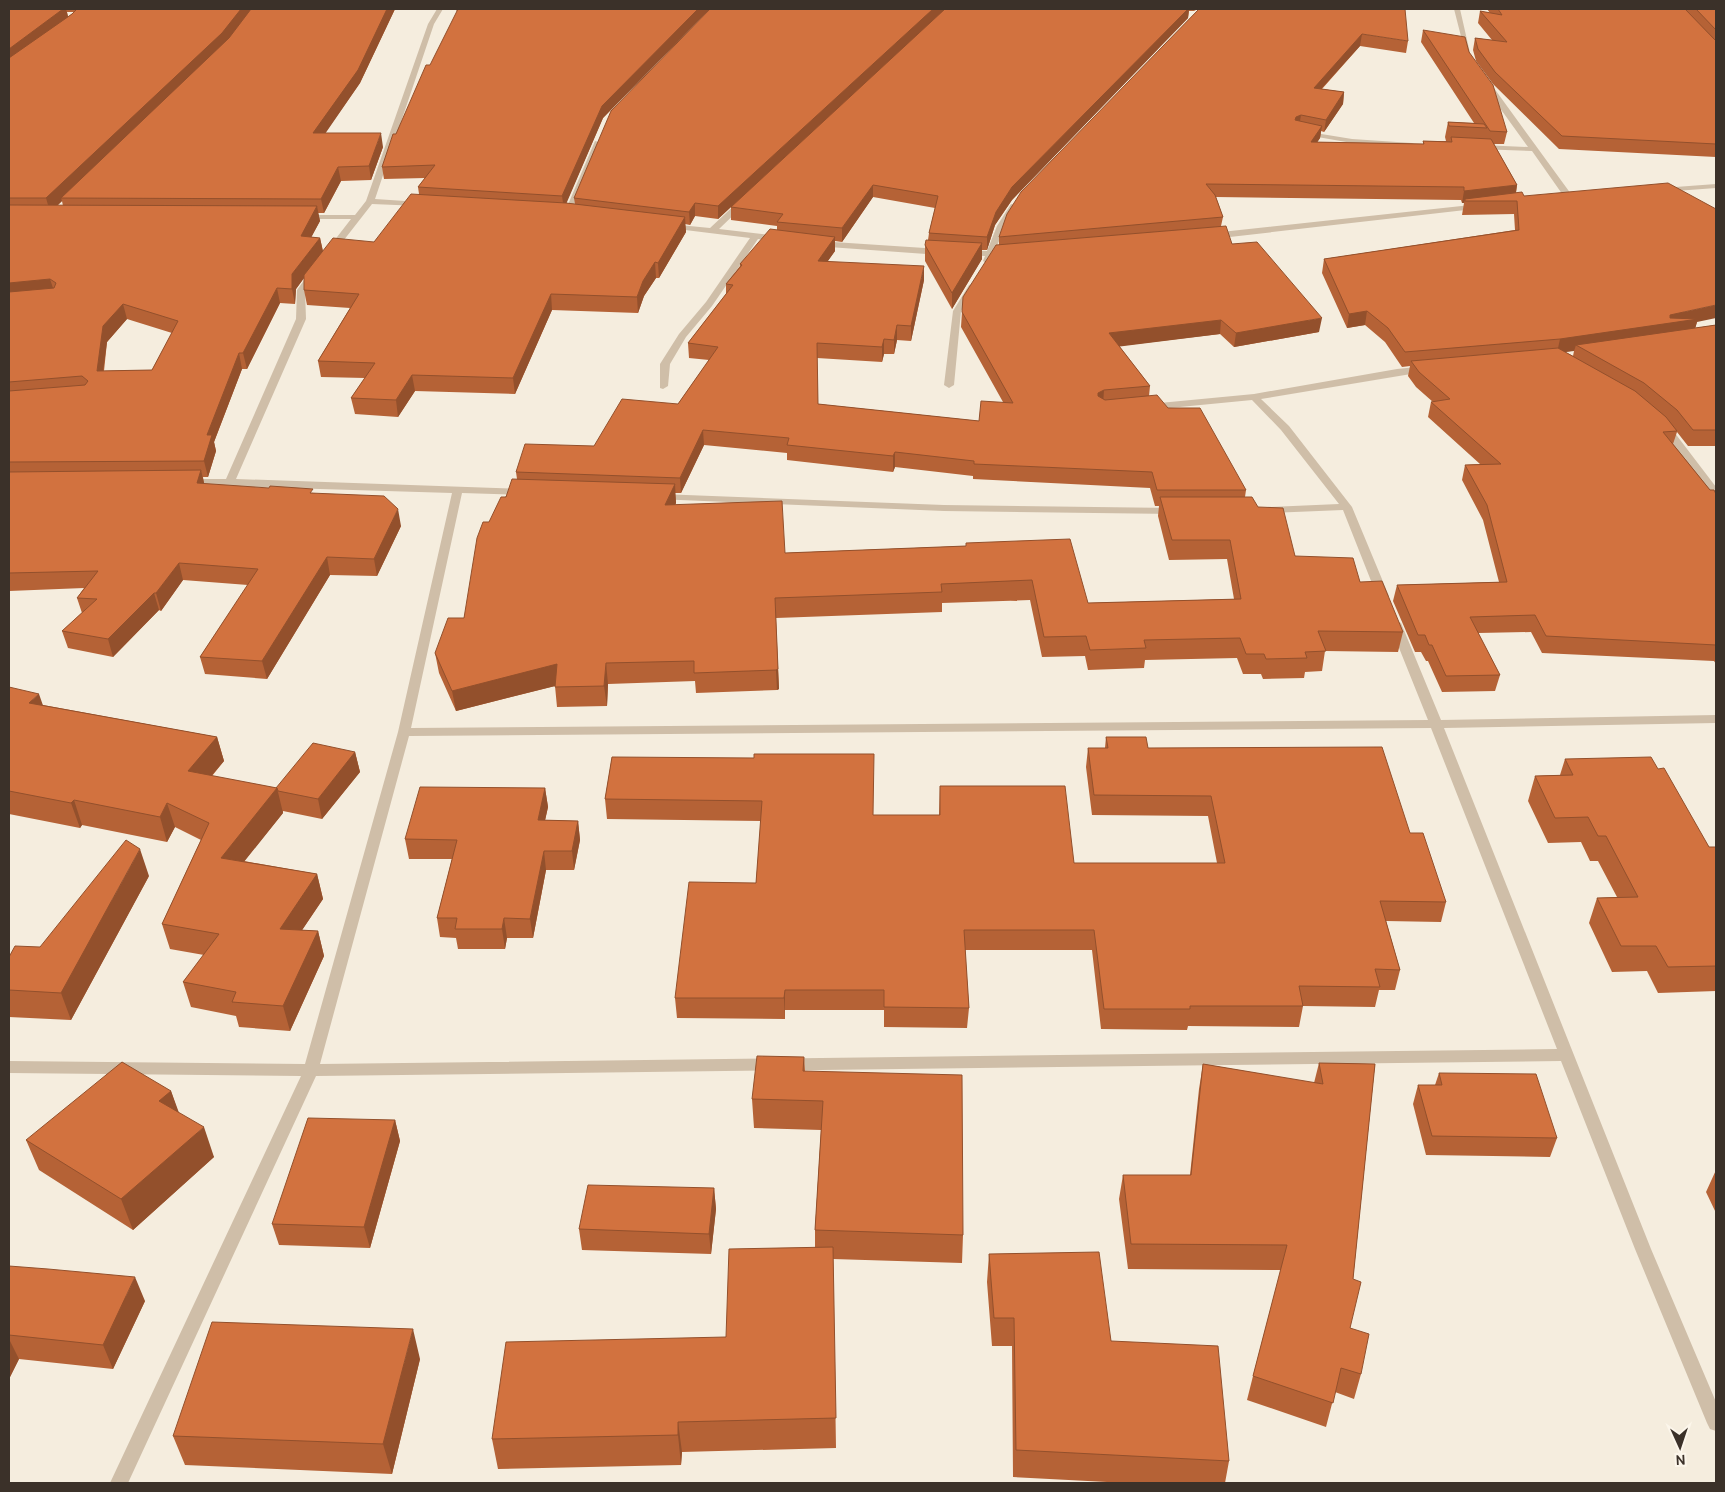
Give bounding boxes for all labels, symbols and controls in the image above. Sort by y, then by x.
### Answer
north arrow [1655,1422,1705,1472]
text: N [1675,1451,1686,1469]

